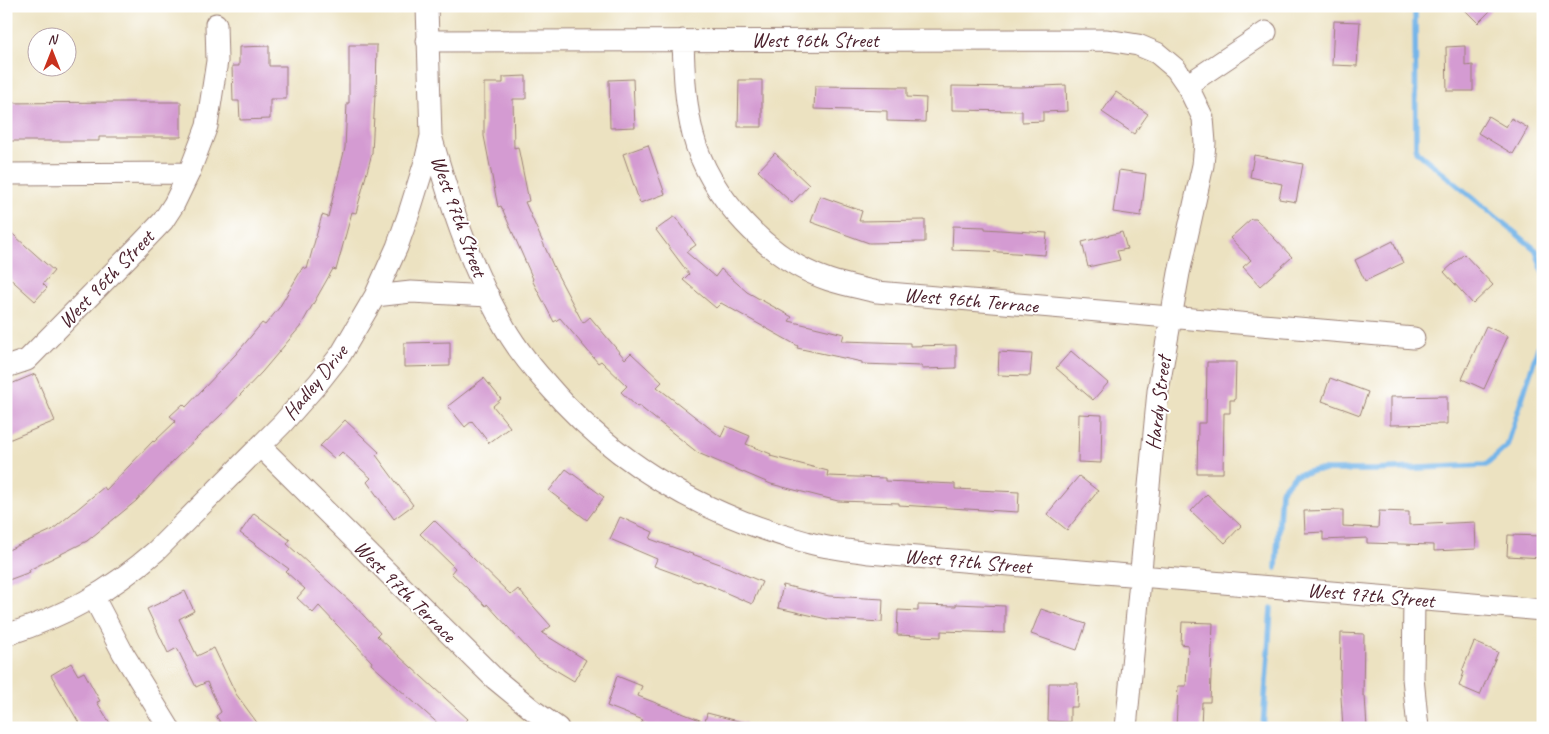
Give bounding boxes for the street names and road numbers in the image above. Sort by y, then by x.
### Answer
street label: West 96th Street [751,27,881,53]
street label: West 97th Street [425,152,494,282]
street label: West 96th Street [52,223,161,334]
street label: West 96th Terrace [903,281,1040,319]
street label: Hadley Drive [277,337,355,425]
street label: Hardy Street [1139,352,1177,451]
street label: West 97th Terrace [348,534,462,648]
street label: West 97th Street [904,543,1034,580]
street label: West 97th Street [1307,577,1437,614]

